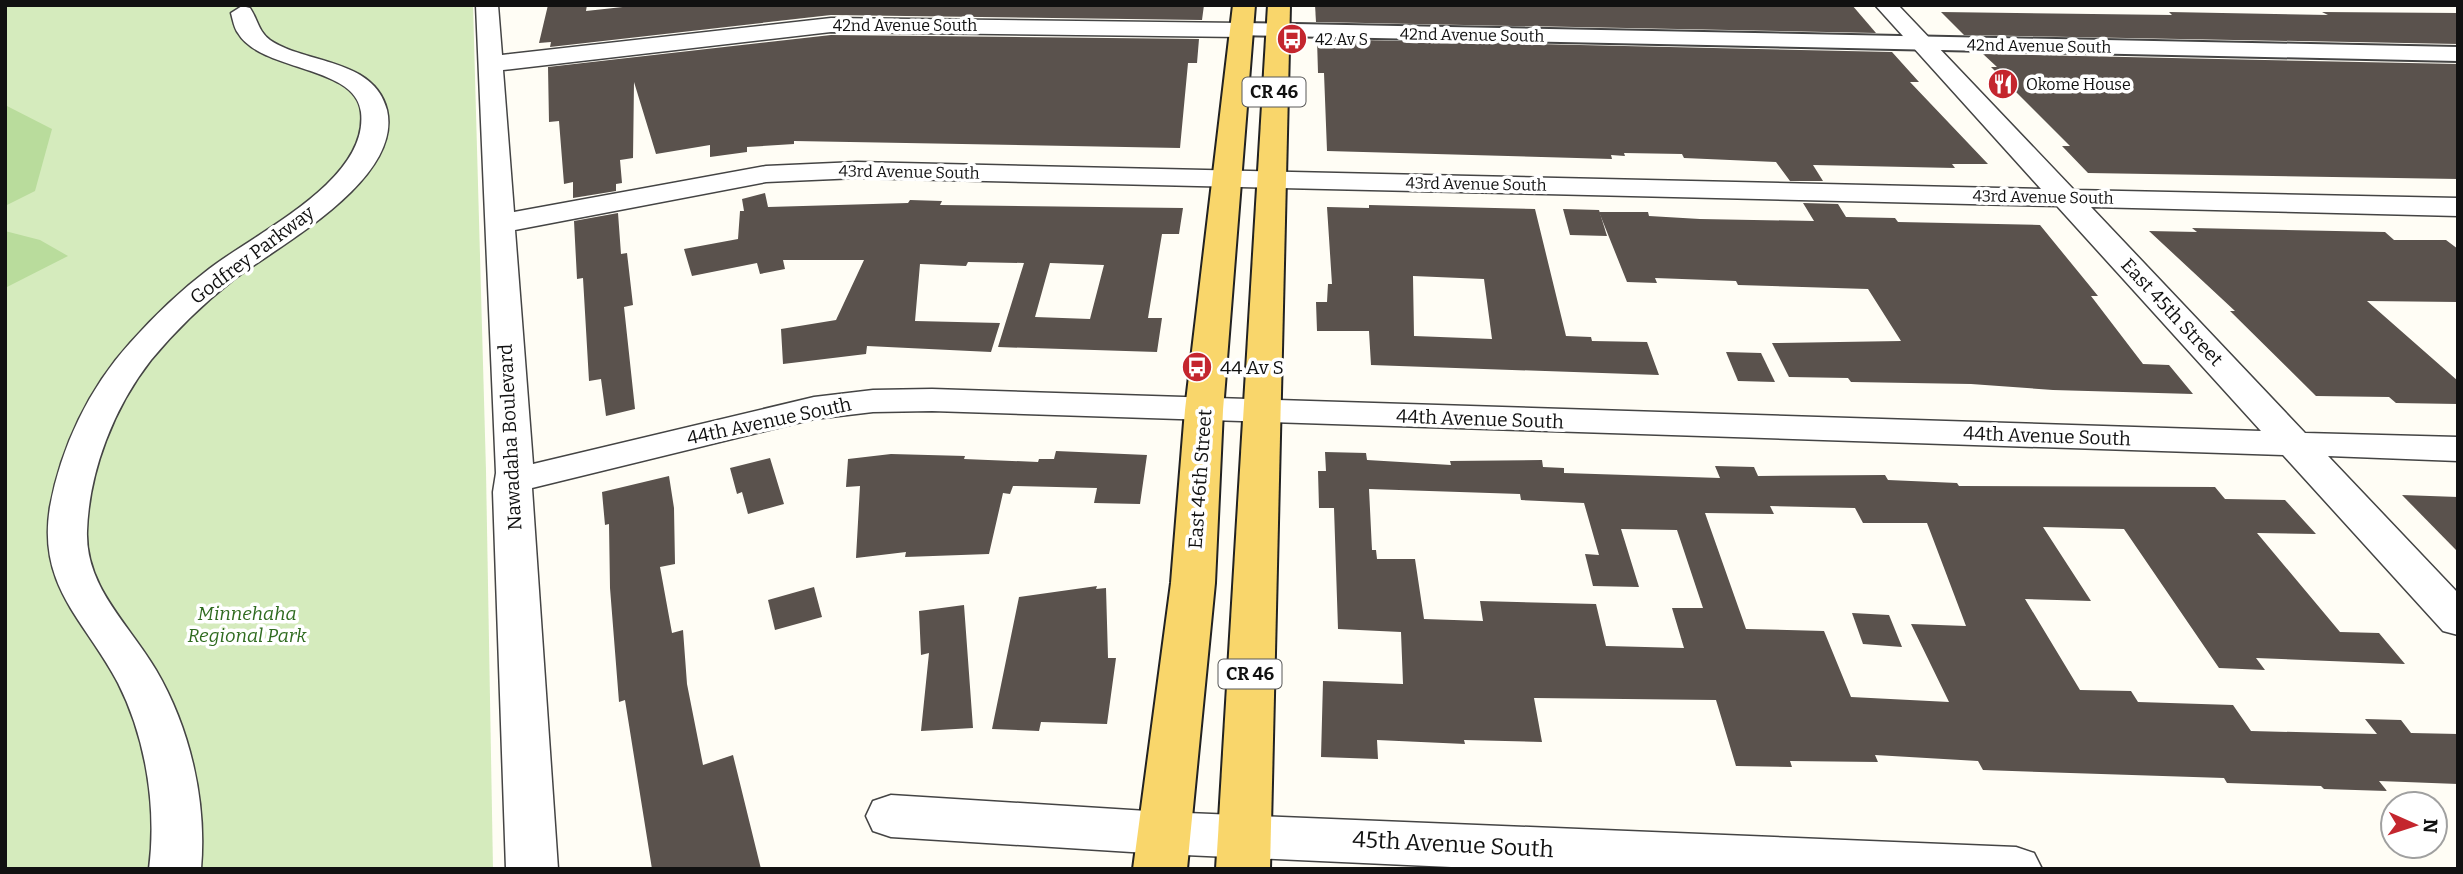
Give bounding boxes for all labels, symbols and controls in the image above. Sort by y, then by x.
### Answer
street label: 42nd Avenue South [833,16,977,35]
bus stop icon: 42 Av S [1275,22,1309,56]
street label: 42nd Avenue South [1400,24,1544,46]
place label: 42 Av S [1315,30,1368,49]
street label: 42nd Avenue South [1967,35,2111,57]
restaurant icon: Okome House [1986,67,2020,101]
place label: Okome House [2026,75,2131,94]
road number: CR 46 [1242,78,1306,106]
street label: 43rd Avenue South [838,161,980,183]
street label: 43rd Avenue South [1405,173,1547,195]
street label: 43rd Avenue South [1972,186,2114,208]
street label: Godfrey Parkway [185,200,319,309]
street label: East 45th Street [2116,253,2228,371]
street label: Nawadaha Boulevard [494,343,526,531]
bus stop icon: 44 Av S [1180,350,1214,384]
place label: 44 Av S [1220,356,1284,379]
street label: 44th Avenue South [685,392,854,450]
street label: 44th Avenue South [1396,405,1564,433]
street label: East 46th Street [1184,408,1216,550]
street label: 44th Avenue South [1963,422,2131,450]
park label: Minnehaha Regional Park [187,602,307,647]
road number: CR 46 [1218,660,1282,688]
north arrow [2379,790,2449,860]
text: N [2419,818,2442,834]
street label: 45th Avenue South [1352,825,1554,863]

